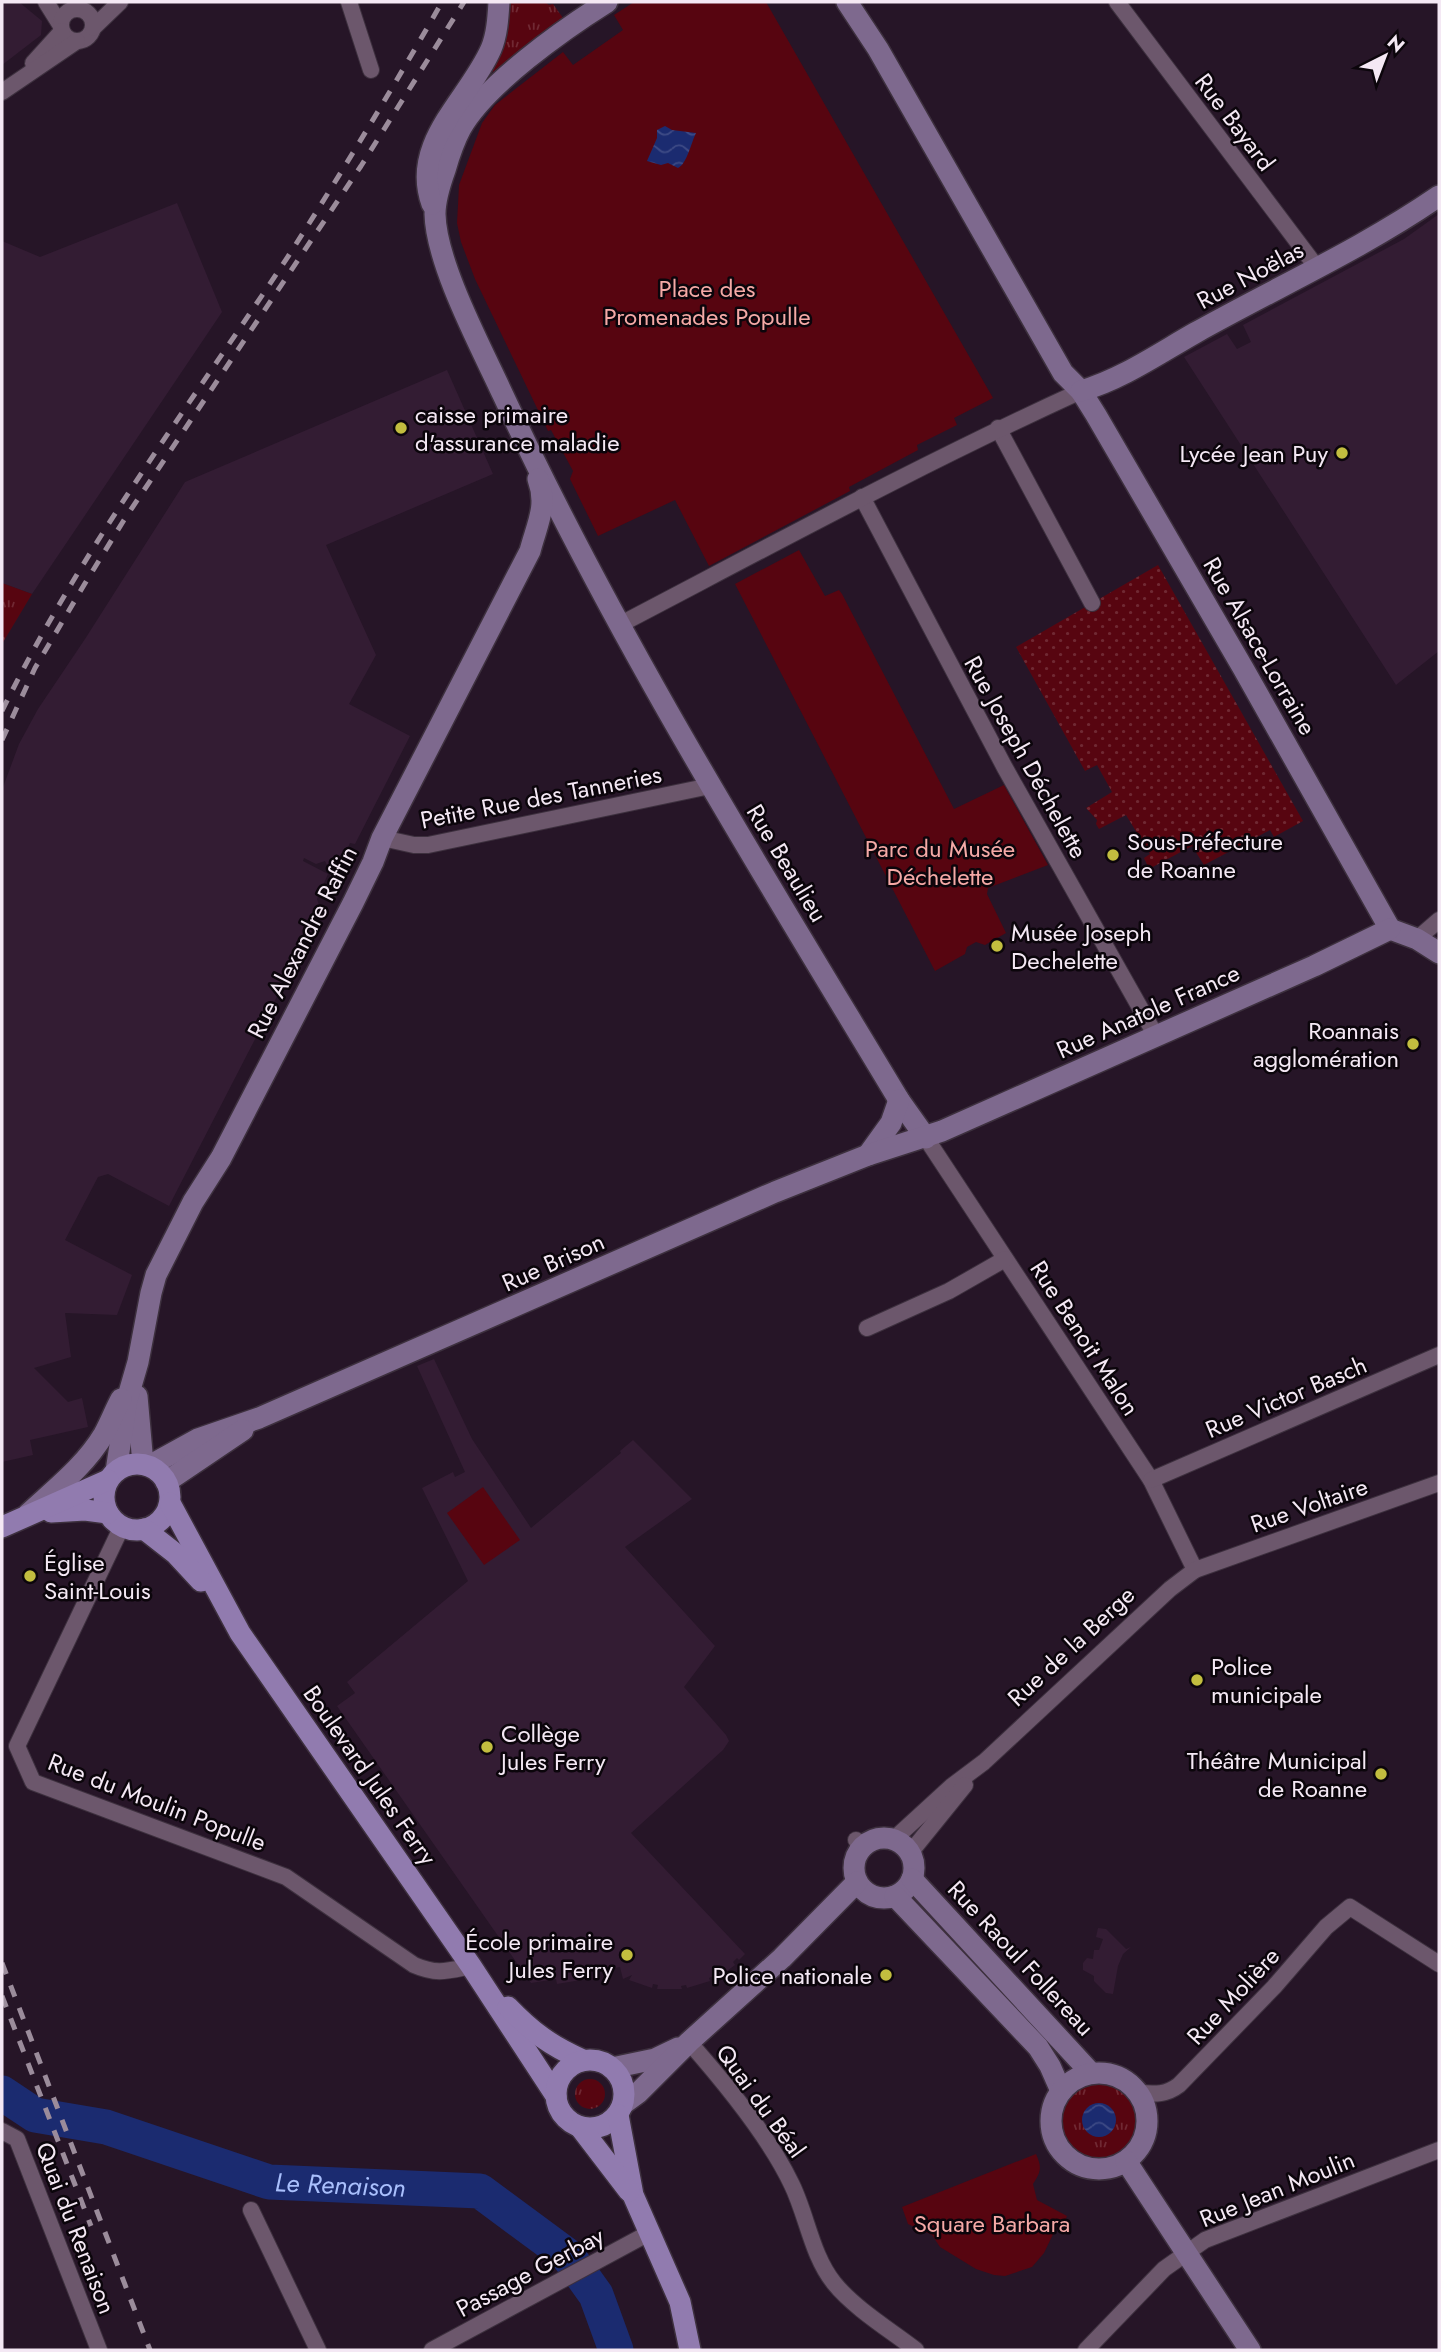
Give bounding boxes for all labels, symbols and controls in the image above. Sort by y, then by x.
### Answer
north arrow [1350,21,1420,91]
text: N [1381,29,1411,59]
street label: Rue Bayard [1187,66,1283,178]
street label: Rue Noëlas [1190,232,1310,318]
park label: Place des Promenades Populle [604,271,811,334]
place label: caisse primaire d'assurance maladie [415,397,620,460]
marker: caisse primaire d'assurance maladie [393,420,409,436]
place label: Lycée Jean Puy [1180,436,1328,471]
marker: Lycée Jean Puy [1334,445,1350,461]
street label: Rue Alsace-Lorraine [1195,551,1325,741]
street label: Rue Joseph Déchelette [956,649,1096,865]
street label: Petite Rue des Tanneries [417,756,665,838]
street label: Rue Beaulieu [738,797,836,929]
place label: Sous-Préfecture de Roanne [1127,824,1283,887]
park label: Parc du Musée Déchelette [865,831,1015,894]
street label: Rue Alexandre Raffin [238,840,366,1044]
marker: Sous-Préfecture de Roanne [1105,847,1121,863]
place label: Musée Joseph Dechelette [1011,915,1152,978]
marker: Musée Joseph Dechelette [989,938,1005,954]
street label: Rue Anatole France [1051,955,1245,1067]
place label: Roannais agglomération [1253,1013,1399,1076]
marker: Roannais agglomération [1405,1036,1421,1052]
street label: Rue Brison [496,1224,610,1300]
street label: Rue Benoit Malon [1022,1254,1148,1422]
street label: Rue Victor Basch [1200,1347,1372,1447]
street label: Rue Voltaire [1246,1469,1372,1541]
place label: Église Saint-Louis [44,1545,151,1608]
marker: Église Saint-Louis [22,1568,38,1584]
street label: Rue de la Berge [1000,1578,1142,1714]
place label: Police municipale [1211,1649,1322,1712]
marker: Police municipale [1189,1672,1205,1688]
street label: Boulevard Jules Ferry [295,1678,445,1872]
place label: Collège Jules Ferry [498,1716,606,1779]
marker: Collège Jules Ferry [479,1739,495,1755]
place label: Théâtre Municipal de Roanne [1187,1743,1367,1806]
street label: Rue du Moulin Populle [43,1744,271,1860]
marker: Théâtre Municipal de Roanne [1373,1766,1389,1782]
street label: Rue Raoul Follereau [940,1873,1102,2043]
place label: École primaire Jules Ferry [465,1924,613,1987]
street label: Rue Molière [1178,1939,1288,2053]
marker: École primaire Jules Ferry [619,1947,635,1963]
place label: Police nationale [712,1958,872,1993]
marker: Police nationale [878,1967,894,1983]
street label: Quai du Béal [708,2037,814,2165]
street label: Quai du Renaison [27,2137,125,2319]
street label: Rue Jean Moulin [1194,2142,1360,2236]
water label: Le Renaison [274,2163,406,2207]
park label: Square Barbara [914,2206,1070,2241]
street label: Passage Gerbay [450,2218,611,2326]

